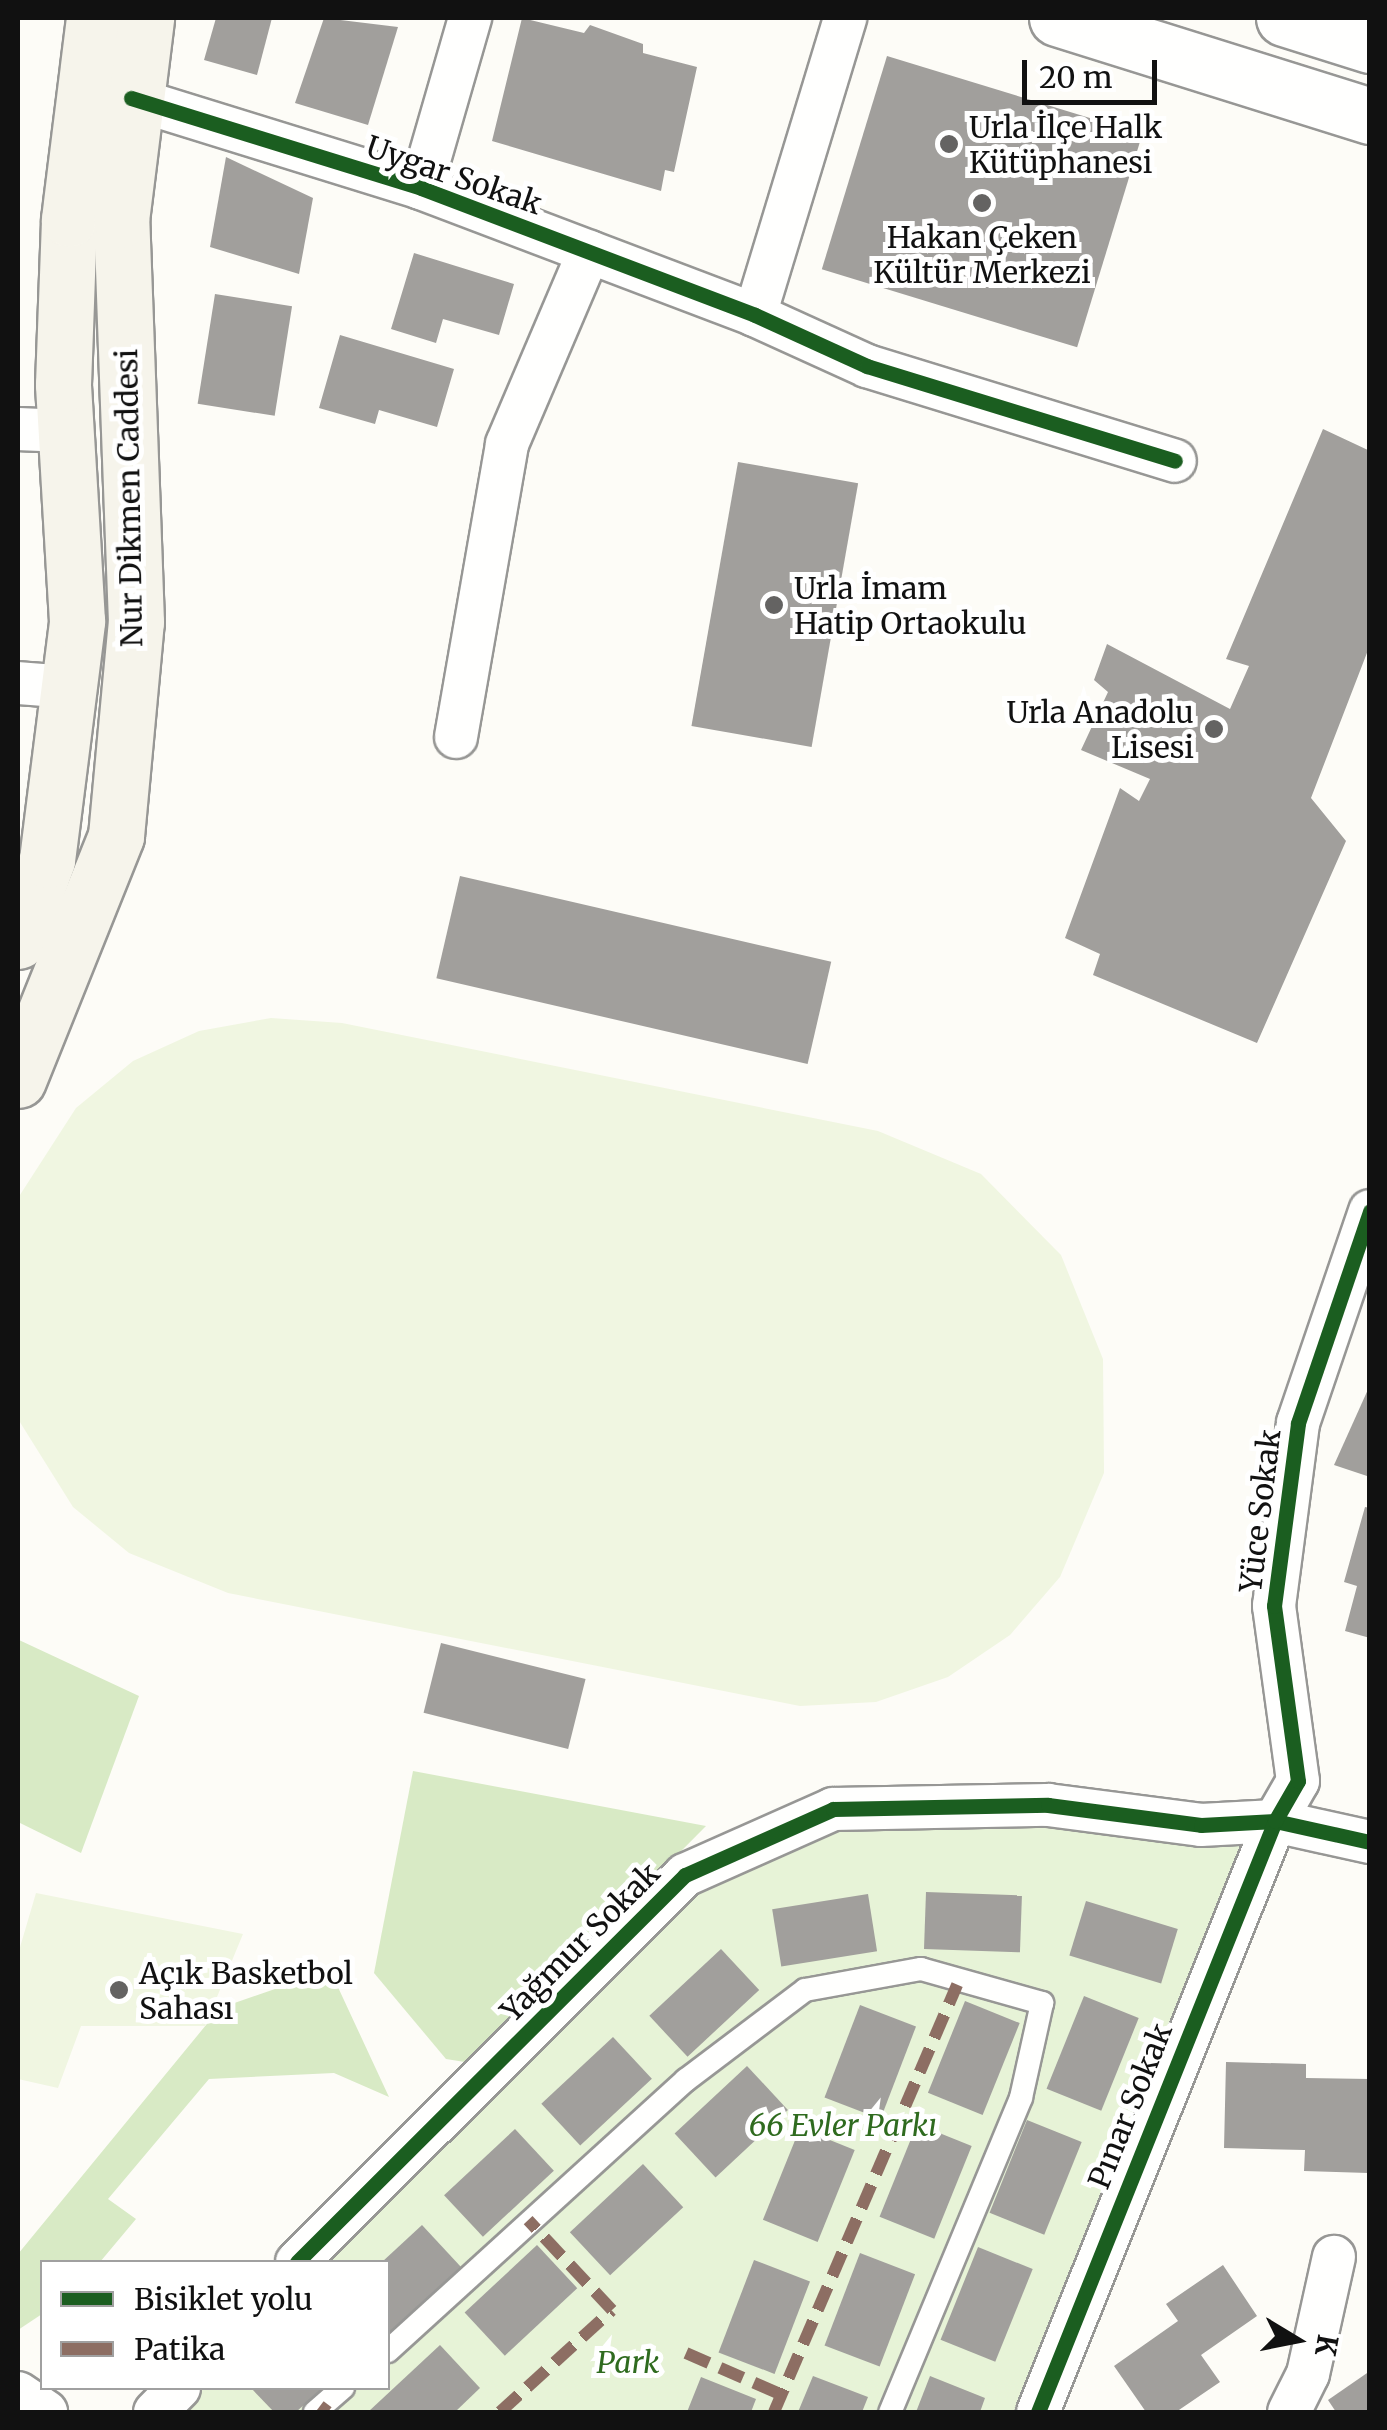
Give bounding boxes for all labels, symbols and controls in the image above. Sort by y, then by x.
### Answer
scale bar [1027,40,1162,102]
text: 20 m [1039,58,1112,96]
place label: Urla İlçe Halk Kütüphanesi [969,109,1162,180]
street label: Uygar Sokak [362,128,546,222]
marker: Urla İlçe Halk Kütüphanesi [938,133,960,155]
marker: Hakan Çeken Kültür Merkezi [971,192,993,214]
place label: Hakan Çeken Kültür Merkezi [873,219,1091,290]
street label: Nur Dikmen Caddesi [108,349,150,647]
place label: Urla İmam Hatip Ortaokulu [794,570,1027,640]
marker: Urla İmam Hatip Ortaokulu [763,594,785,616]
place label: Urla Anadolu Lisesi [1006,694,1194,764]
marker: Urla Anadolu Lisesi [1203,718,1225,740]
street label: Yüce Sokak [1232,1427,1288,1595]
street label: Yağmur Sokak [493,1855,667,2029]
place label: Açık Basketbol Sahası [139,1955,353,2026]
marker: Açık Basketbol Sahası [108,1979,130,2001]
street label: Pınar Sokak [1081,2018,1179,2194]
park label: 66 Evler Parkı [749,2107,937,2143]
legend [40,2260,390,2390]
text: Bisiklet yolu [134,2280,313,2318]
north arrow [1247,2290,1347,2390]
text: Patika [134,2330,225,2368]
text: K [1307,2332,1346,2359]
park label: Park [597,2344,659,2380]

